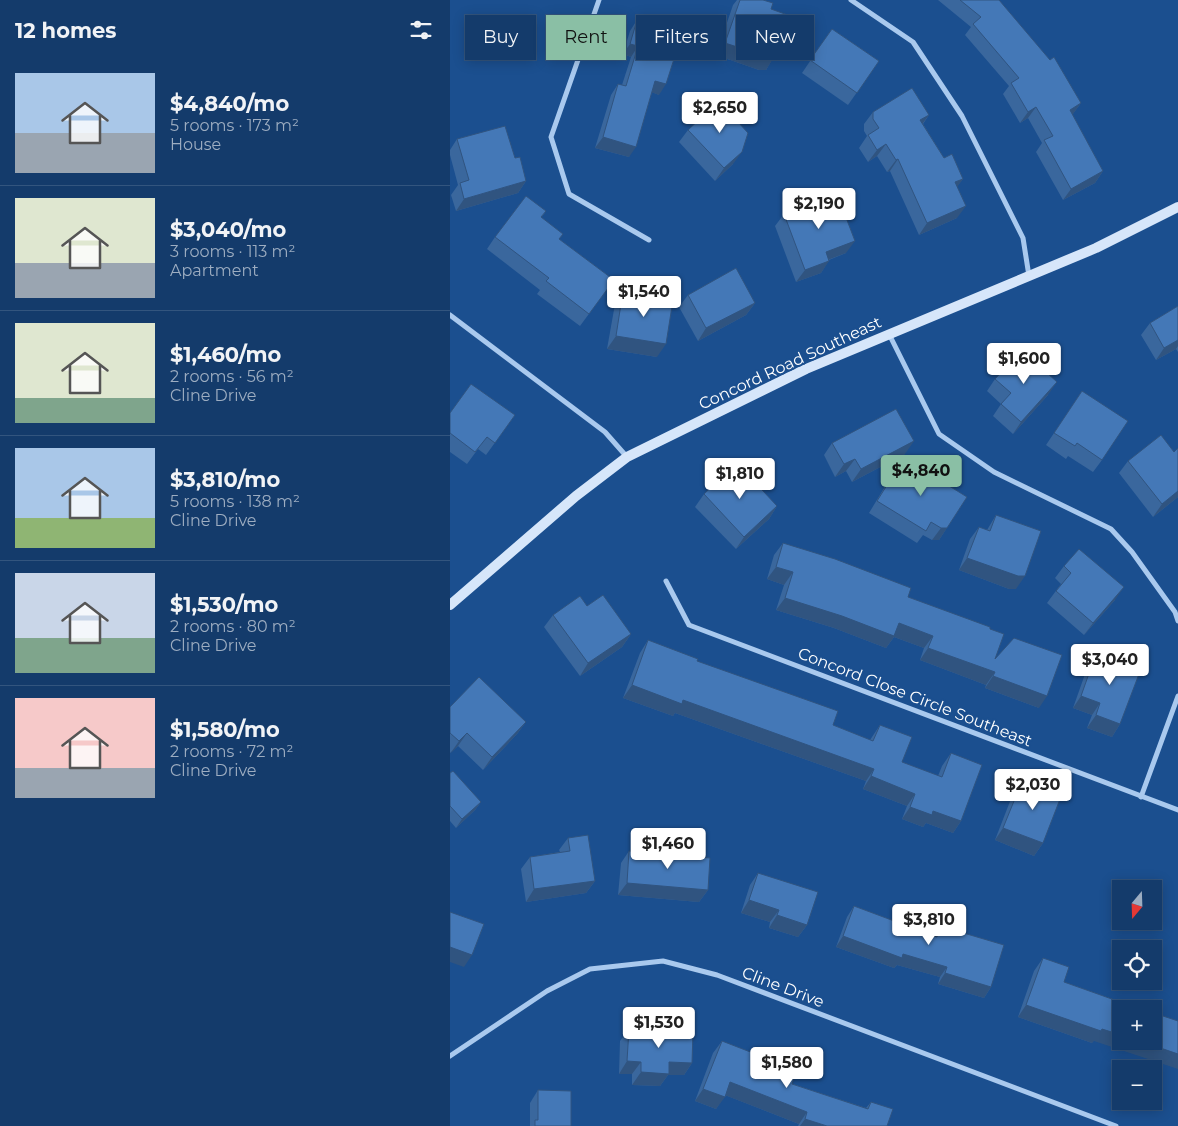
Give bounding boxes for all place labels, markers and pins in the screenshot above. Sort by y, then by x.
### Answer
pin: $2,650 [679,92,761,134]
pin: $2,190 [778,188,860,230]
pin: $1,540 [603,276,685,318]
pin: $1,600 [983,342,1065,385]
pin: $4,840 [880,454,962,497]
pin: $1,810 [699,458,781,500]
pin: $3,040 [1069,644,1151,686]
pin: $2,030 [992,768,1074,811]
pin: $1,460 [627,828,709,870]
pin: $3,810 [888,904,970,946]
pin: $1,530 [618,1006,700,1049]
pin: $1,580 [746,1046,828,1089]

